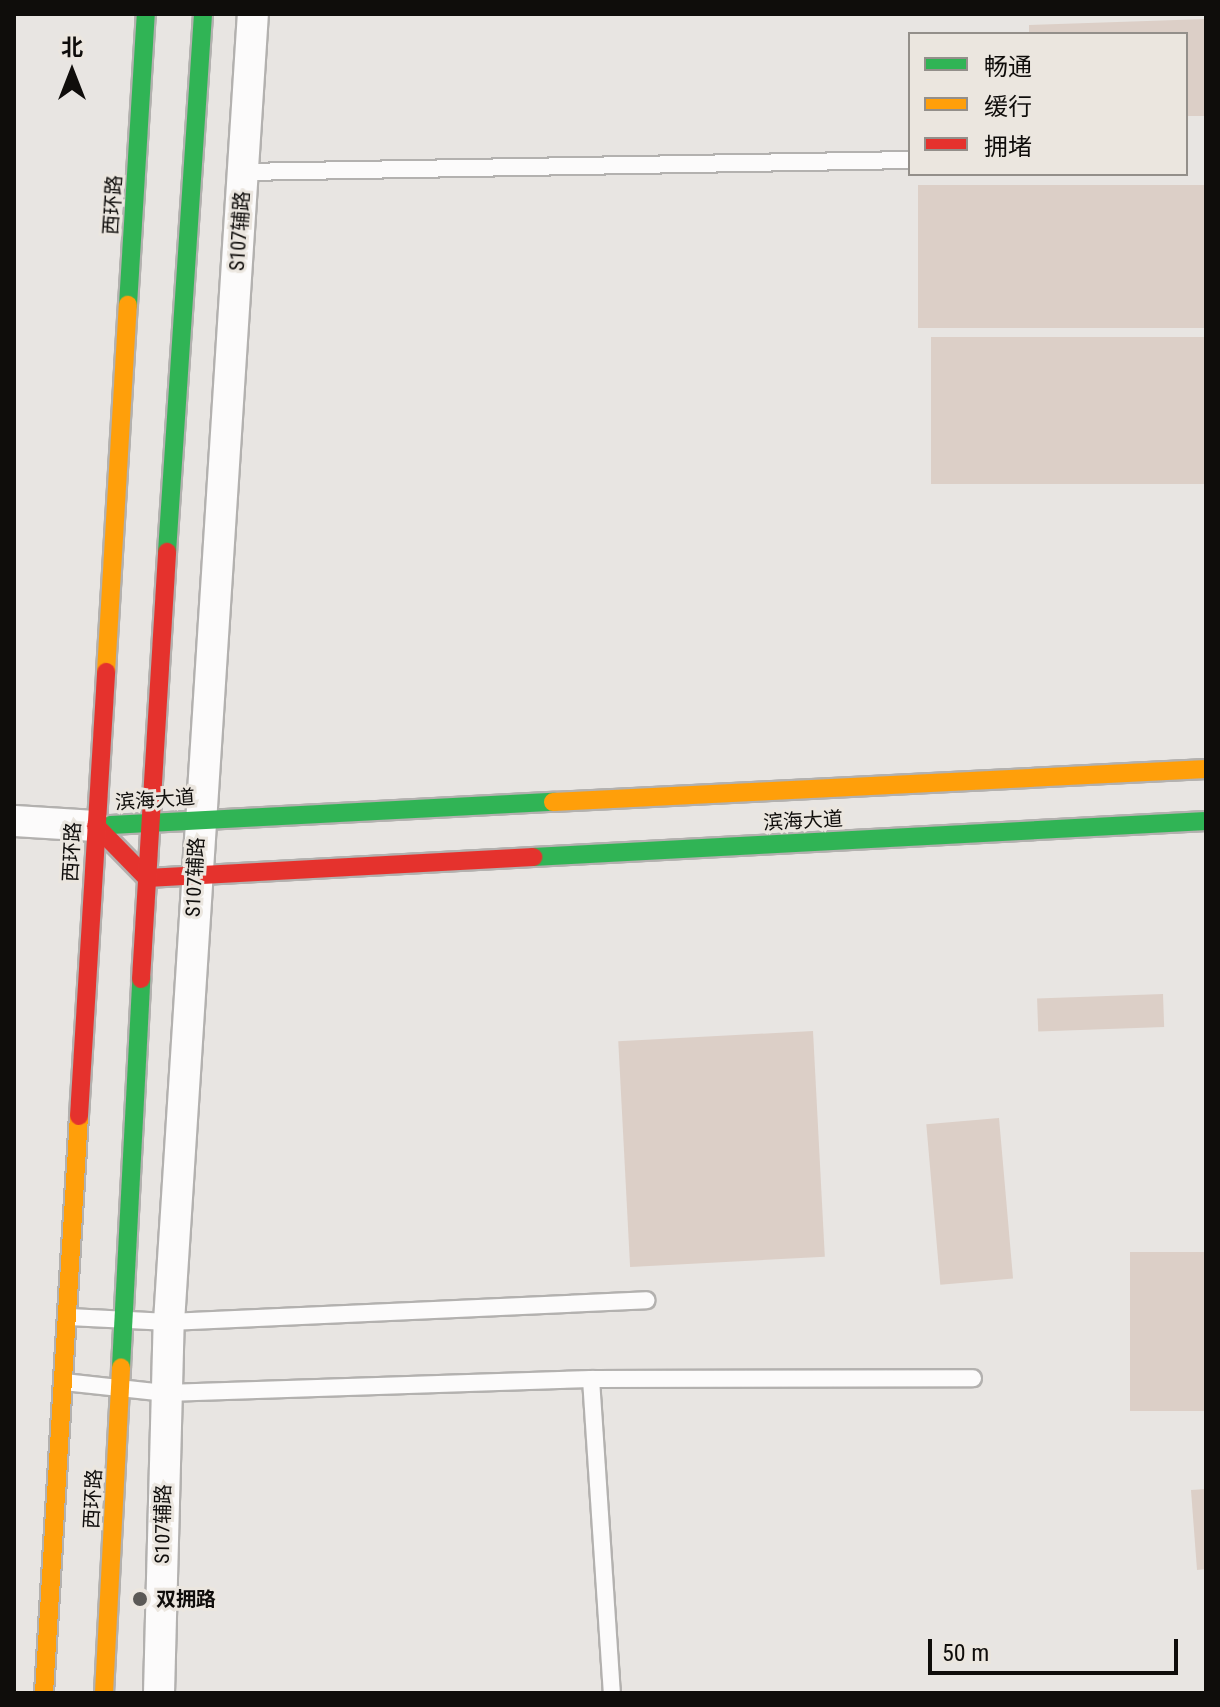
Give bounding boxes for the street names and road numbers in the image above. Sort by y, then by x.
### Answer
street label: 西环路 [99,174,127,236]
street label: S107辅路 [225,190,255,272]
street label: 滨海大道 [114,785,196,815]
street label: 滨海大道 [762,807,844,835]
street label: 西环路 [58,821,86,883]
street label: S107辅路 [181,836,209,918]
street label: 西环路 [79,1468,107,1530]
street label: S107辅路 [150,1484,176,1564]

